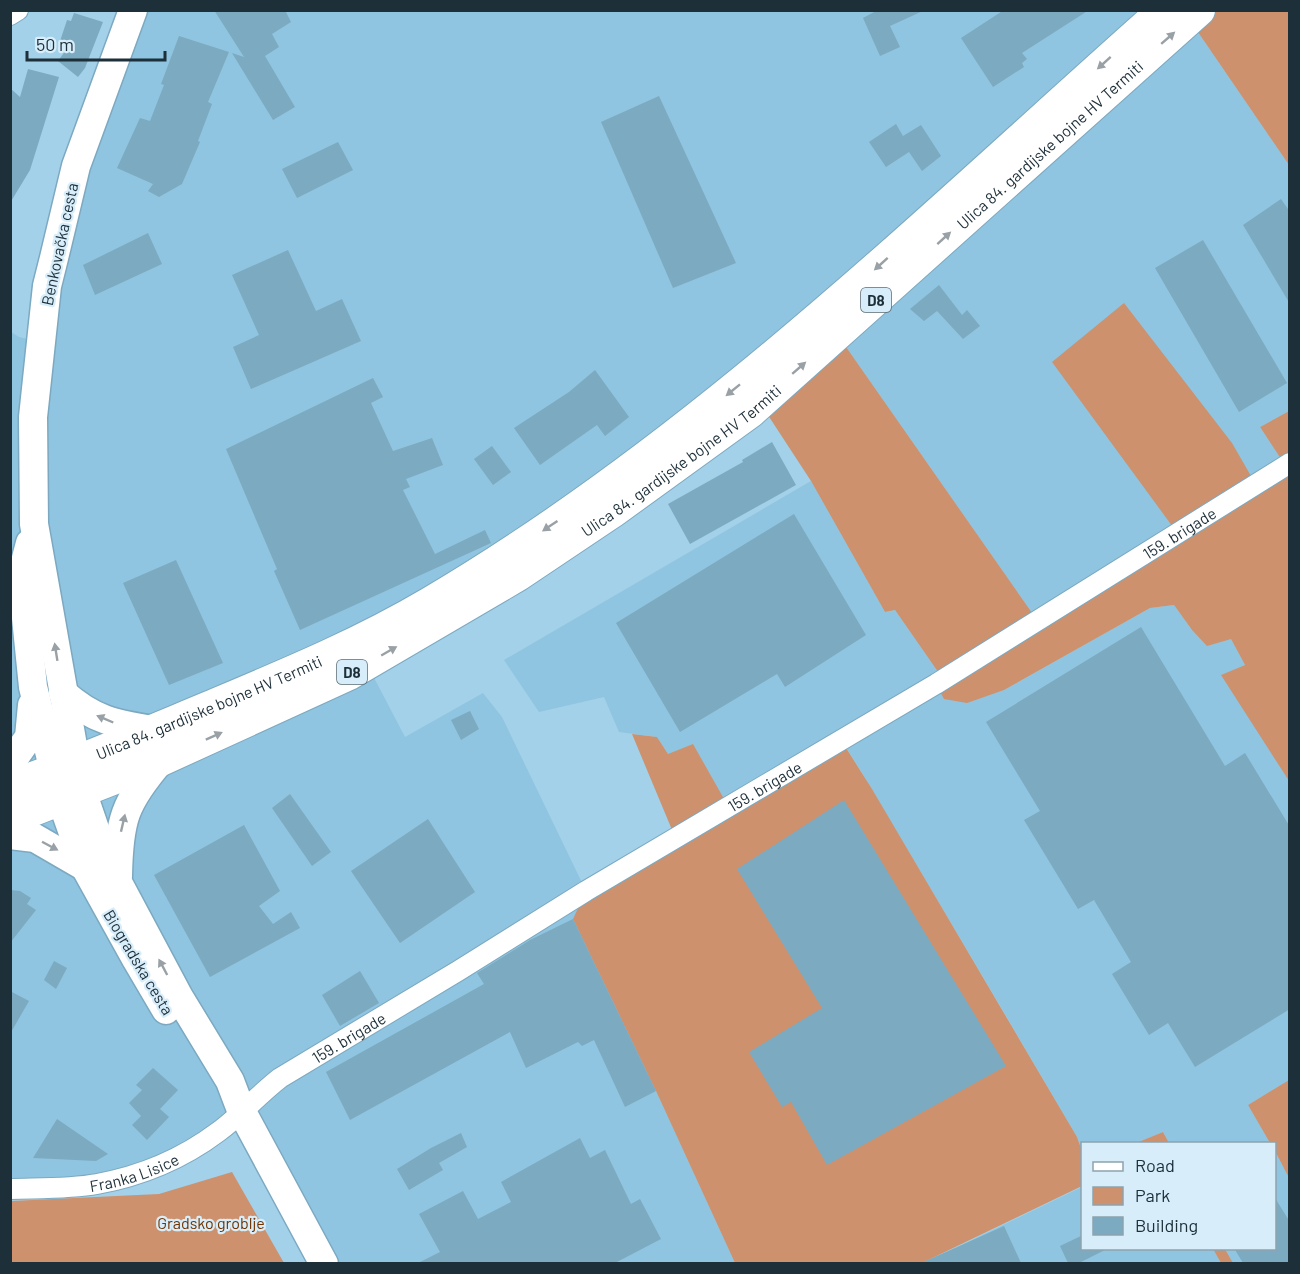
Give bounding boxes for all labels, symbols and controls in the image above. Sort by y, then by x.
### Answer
scale bar [27,24,165,62]
one-way arrow [1160,32,1175,45]
text: 50 m [36,33,74,55]
street label: Ulica 84. gardijske bojne HV Termiti [952,56,1146,232]
one-way arrow [1097,56,1112,69]
street label: Benkovačka cesta [37,181,81,307]
one-way arrow [937,231,952,245]
one-way arrow [874,257,889,270]
road number: D8 [861,288,891,312]
one-way arrow [792,361,807,375]
street label: Ulica 84. gardijske bojne HV Termiti [577,380,784,540]
one-way arrow [725,384,741,397]
street label: 159. brigade [1139,502,1219,562]
one-way arrow [542,520,559,531]
one-way arrow [52,643,61,662]
one-way arrow [381,646,398,656]
street label: Ulica 84. gardijske bojne HV Termiti [93,650,325,762]
road number: D8 [337,660,367,684]
one-way arrow [95,714,113,724]
one-way arrow [206,732,223,741]
street label: 159. brigade [724,756,805,815]
one-way arrow [119,813,128,832]
one-way arrow [41,841,58,850]
street label: Biogradska cesta [100,906,178,1018]
one-way arrow [158,958,168,975]
street label: 159. brigade [308,1008,389,1066]
legend [1081,1142,1276,1250]
street label: Franka Lisice [88,1149,182,1195]
text: Road [1135,1154,1175,1176]
text: Park [1135,1184,1170,1206]
park label: Gradsko groblje [157,1213,265,1232]
text: Building [1135,1214,1198,1236]

